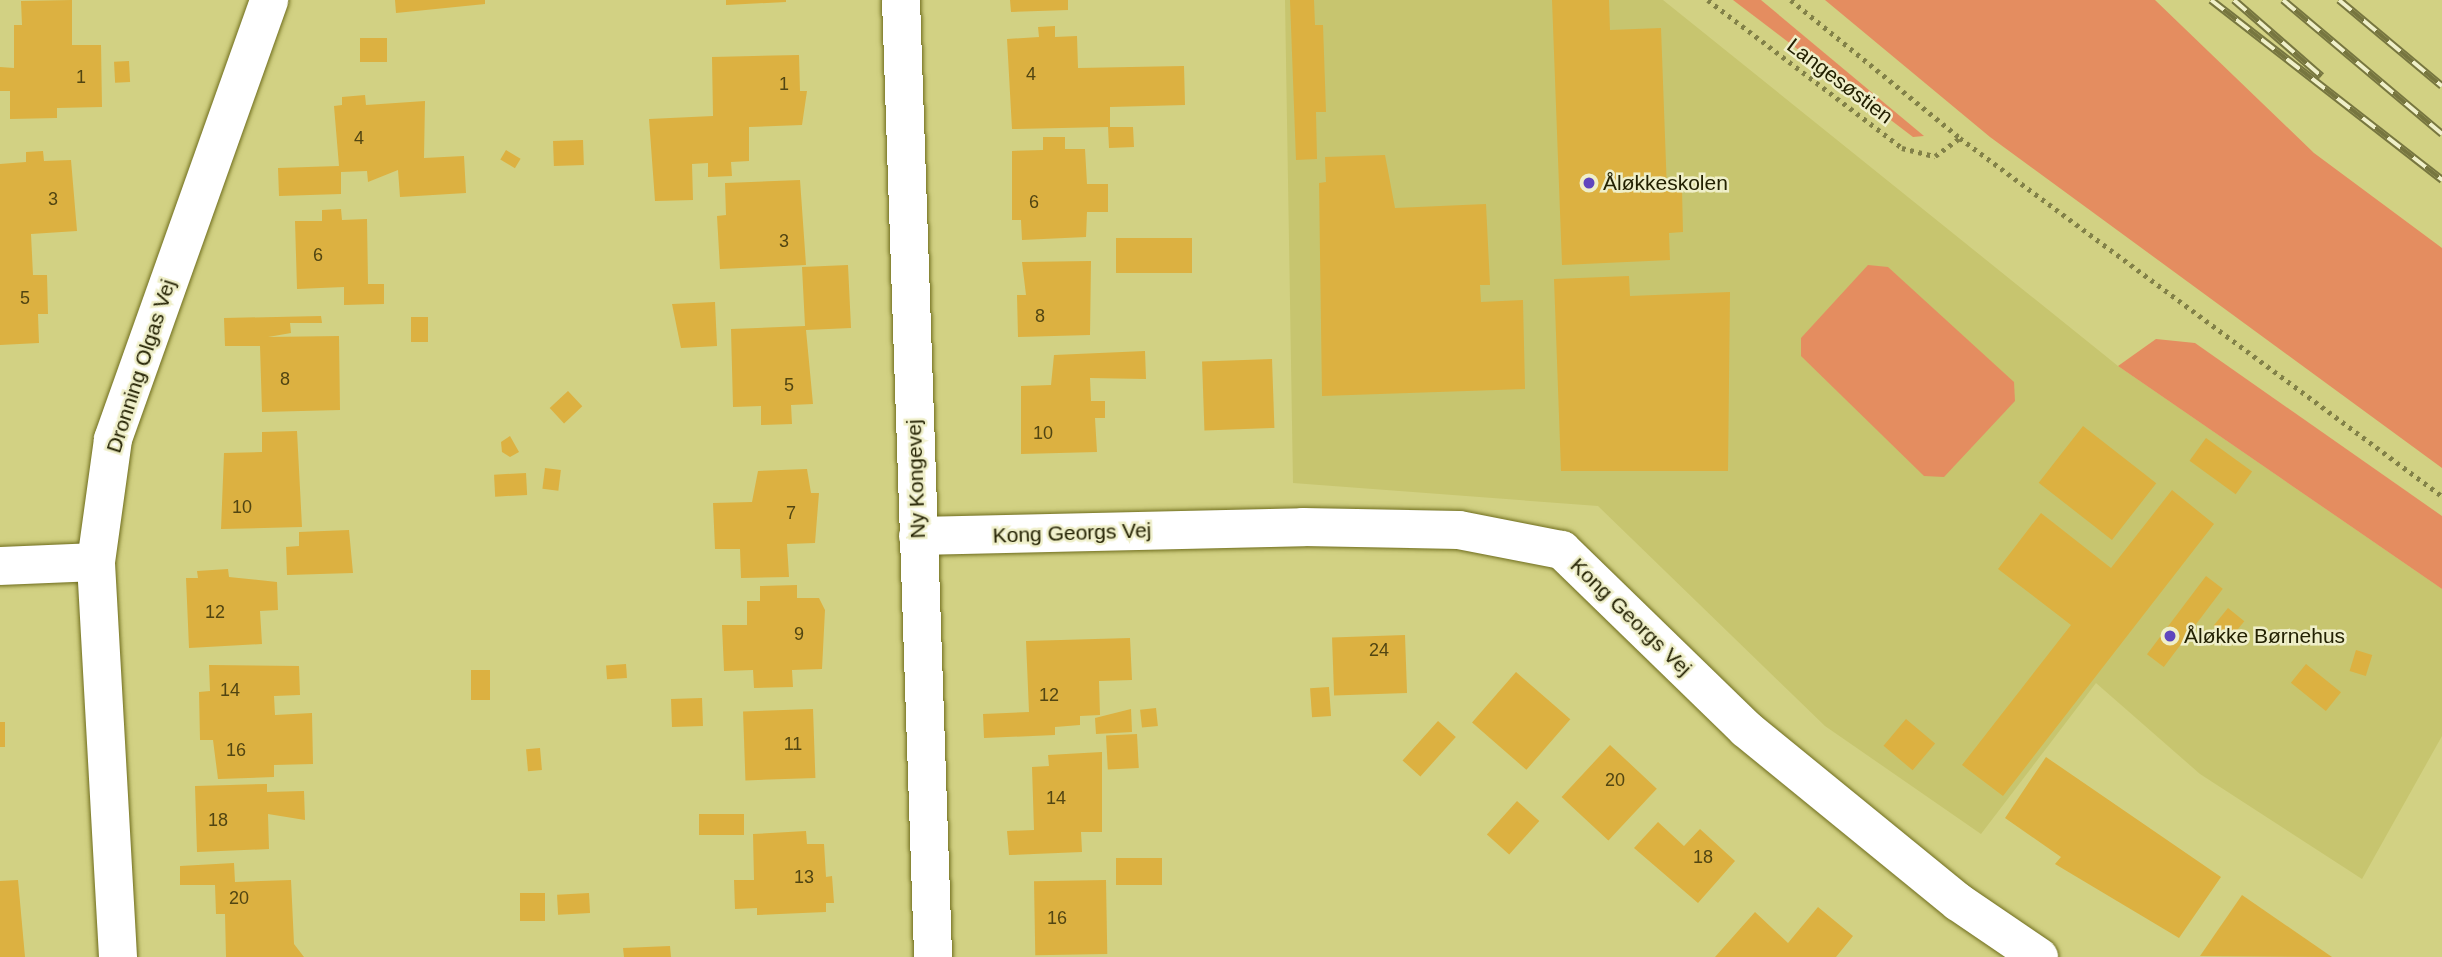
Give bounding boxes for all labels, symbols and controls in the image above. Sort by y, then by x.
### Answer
street label: Langesøstien [1782,33,1898,129]
house number: 4 [1026,63,1036,85]
house number: 1 [76,66,86,88]
house number: 1 [779,73,789,95]
house number: 4 [354,127,364,149]
place label: Åløkkeskolen [1603,170,1728,196]
marker: Åløkkeskolen [1581,175,1597,191]
house number: 3 [48,188,58,210]
house number: 6 [1029,191,1039,213]
house number: 3 [779,230,789,252]
house number: 6 [313,244,323,266]
street label: Dronning Olgas Vej [101,276,181,456]
house number: 5 [20,287,30,309]
house number: 8 [1035,305,1045,327]
house number: 8 [280,368,290,390]
house number: 5 [784,374,794,396]
street label: Ny Kongevej [901,419,931,539]
house number: 10 [1033,422,1053,444]
house number: 10 [232,496,252,518]
house number: 7 [786,502,796,524]
street label: Kong Georgs Vej [992,518,1152,548]
street label: Kong Georgs Vej [1565,553,1697,681]
house number: 12 [205,601,225,623]
house number: 9 [794,623,804,645]
place label: Åløkke Børnehus [2184,623,2345,649]
marker: Åløkke Børnehus [2162,628,2178,644]
house number: 24 [1369,639,1389,661]
house number: 14 [220,679,240,701]
house number: 12 [1039,684,1059,706]
house number: 11 [784,733,802,755]
house number: 16 [226,739,246,761]
house number: 20 [1605,769,1625,791]
house number: 14 [1046,787,1066,809]
house number: 18 [208,809,228,831]
house number: 18 [1693,846,1713,868]
house number: 13 [794,866,814,888]
house number: 20 [229,887,249,909]
house number: 16 [1047,907,1067,929]

